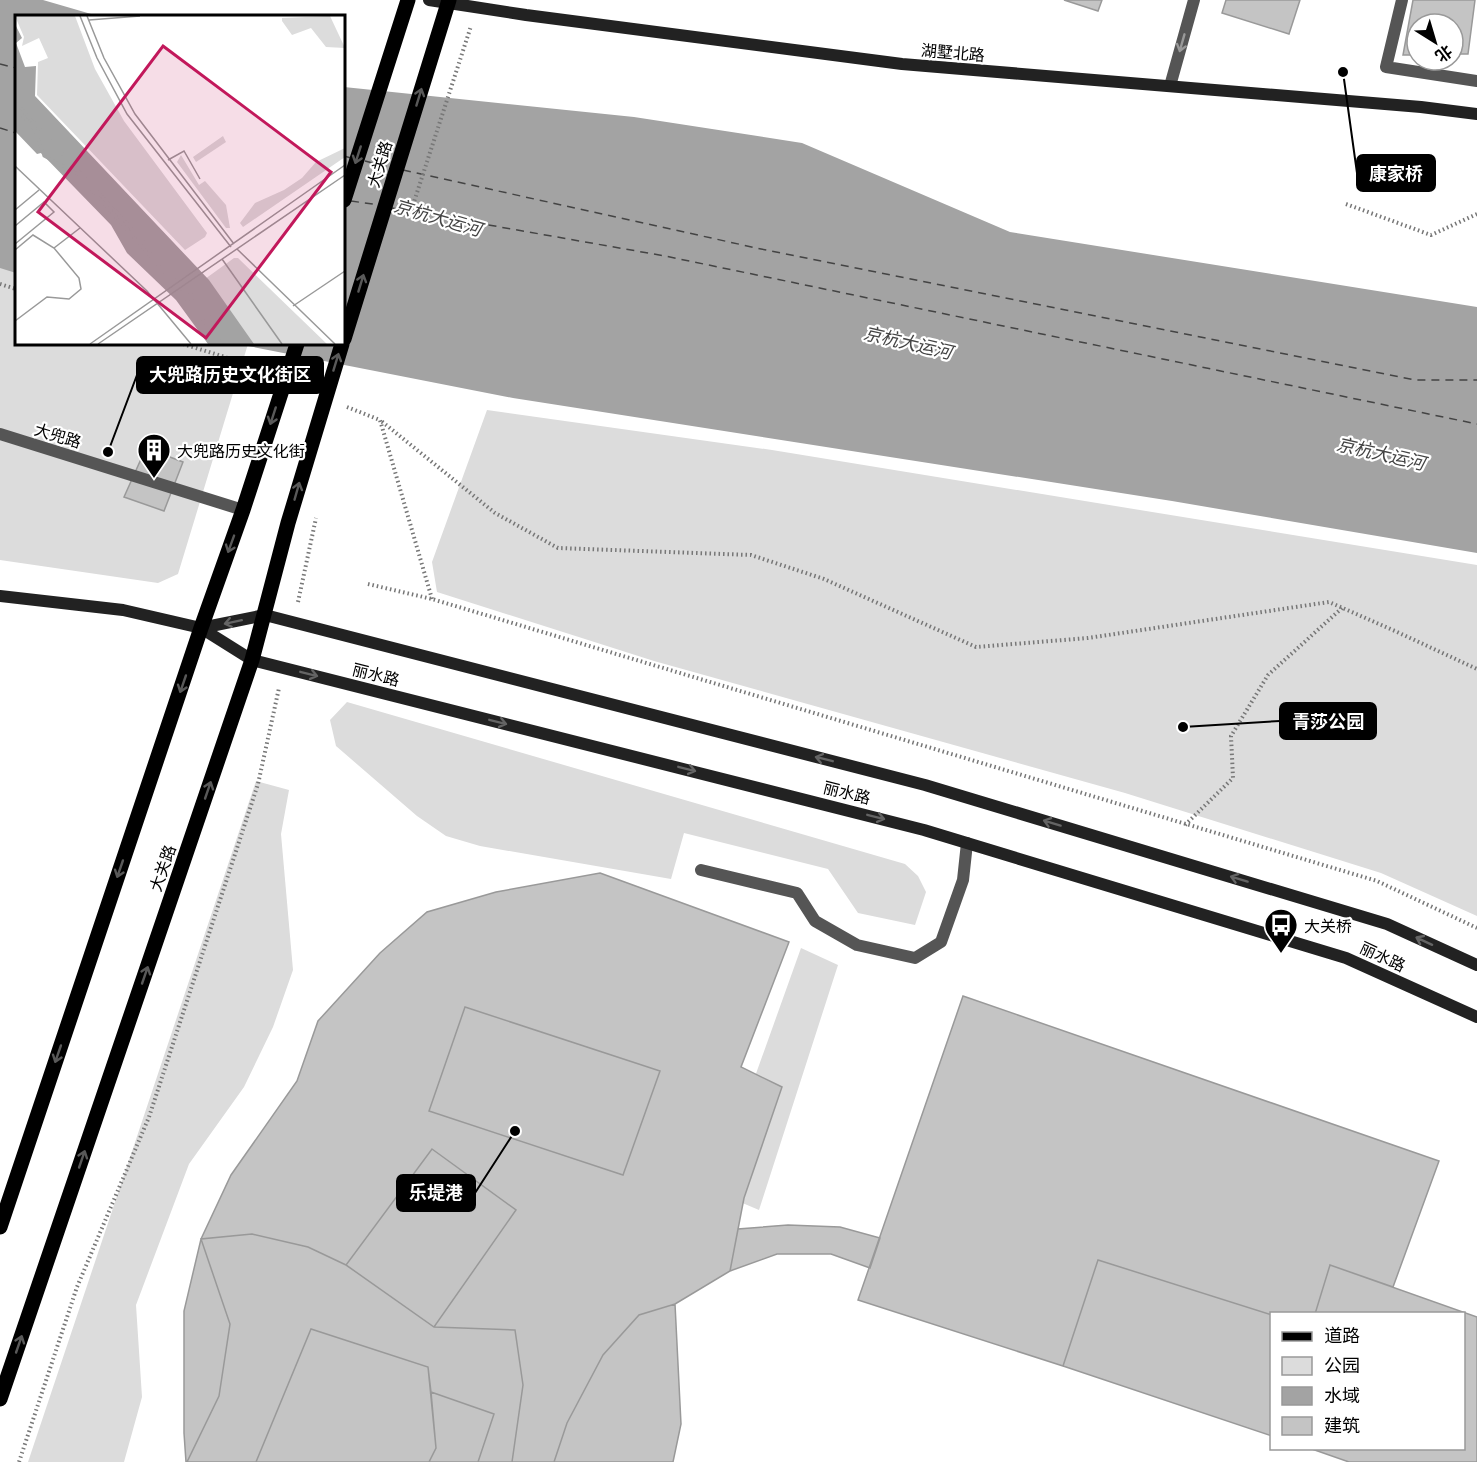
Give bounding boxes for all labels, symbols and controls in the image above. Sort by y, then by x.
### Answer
north arrow [1405,12,1465,72]
inset map [15,15,345,345]
one-way arrow [1176,33,1187,52]
street label: 湖墅北路 [920,40,986,64]
text: 北 [1432,42,1456,67]
one-way arrow [414,88,425,107]
street label: 大关路 [363,138,395,190]
one-way arrow [352,145,363,164]
callout: 康家桥 [1357,155,1435,191]
text: 康家桥 [1369,162,1423,184]
water label: 京杭大运河 [392,194,487,241]
one-way arrow [356,274,367,293]
water label: 京杭大运河 [862,321,957,364]
one-way arrow [332,353,343,372]
callout: 大兜路历史文化街区 [137,357,323,393]
text: 大兜路历史文化街区 [149,363,311,385]
one-way arrow [267,406,278,425]
street label: 大兜路 [32,419,84,451]
building icon: 大兜路历史文化街 [136,432,172,479]
water label: 京杭大运河 [1335,432,1430,475]
place label: 大兜路历史文化街 [177,441,305,460]
one-way arrow [292,481,303,500]
one-way arrow [224,534,235,553]
one-way arrow [224,617,243,628]
street label: 丽水路 [350,659,402,689]
one-way arrow [299,668,318,680]
one-way arrow [176,674,187,693]
callout: 青莎公园 [1280,703,1376,739]
text: 青莎公园 [1292,710,1364,732]
one-way arrow [488,716,507,728]
one-way arrow [815,753,834,764]
one-way arrow [677,764,696,776]
street label: 丽水路 [821,777,873,807]
one-way arrow [203,781,214,800]
one-way arrow [866,812,885,823]
one-way arrow [1043,817,1062,828]
street label: 大关路 [145,842,179,894]
one-way arrow [114,859,125,878]
one-way arrow [1230,873,1249,884]
bus stop icon: 大关桥 [1263,907,1299,954]
place label: 大关桥 [1304,916,1352,935]
one-way arrow [1415,934,1433,946]
street label: 丽水路 [1357,937,1409,975]
one-way arrow [140,966,151,985]
one-way arrow [52,1044,63,1063]
one-way arrow [77,1150,88,1169]
callout: 乐堤港 [397,1175,475,1211]
text: 乐堤港 [409,1181,463,1203]
legend [1270,1312,1465,1450]
text: 道路 [1324,1324,1360,1346]
one-way arrow [14,1335,25,1354]
text: 公园 [1324,1354,1360,1376]
text: 水域 [1324,1384,1360,1406]
text: 建筑 [1324,1414,1360,1436]

